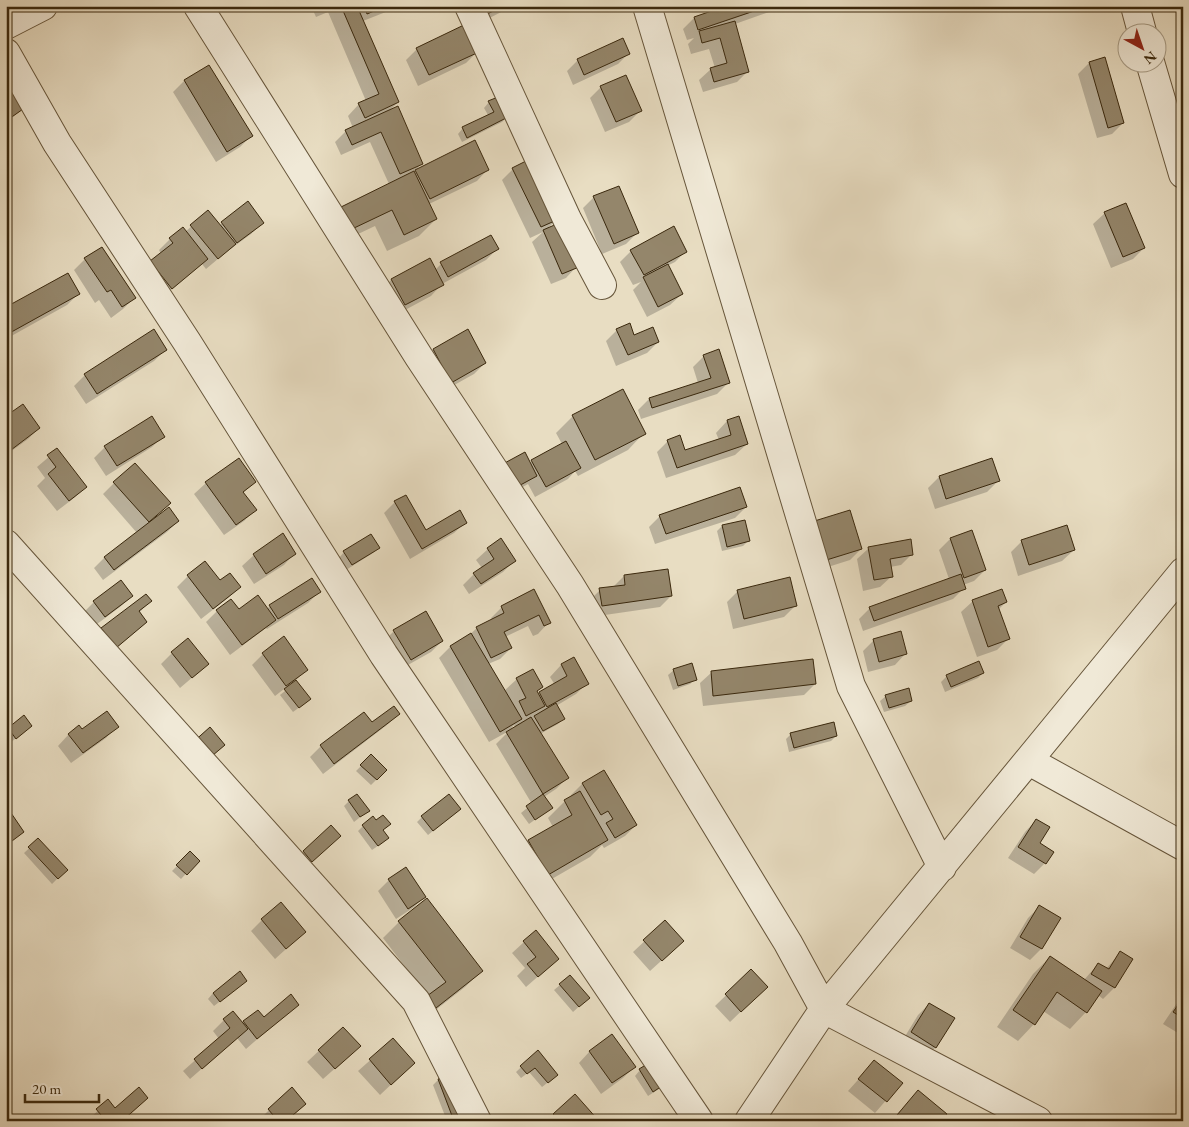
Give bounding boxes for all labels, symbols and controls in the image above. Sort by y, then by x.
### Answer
north arrow [1116,22,1166,72]
text: N [1140,47,1160,69]
scale bar [25,1072,99,1104]
text: 20 m [32,1079,61,1098]

